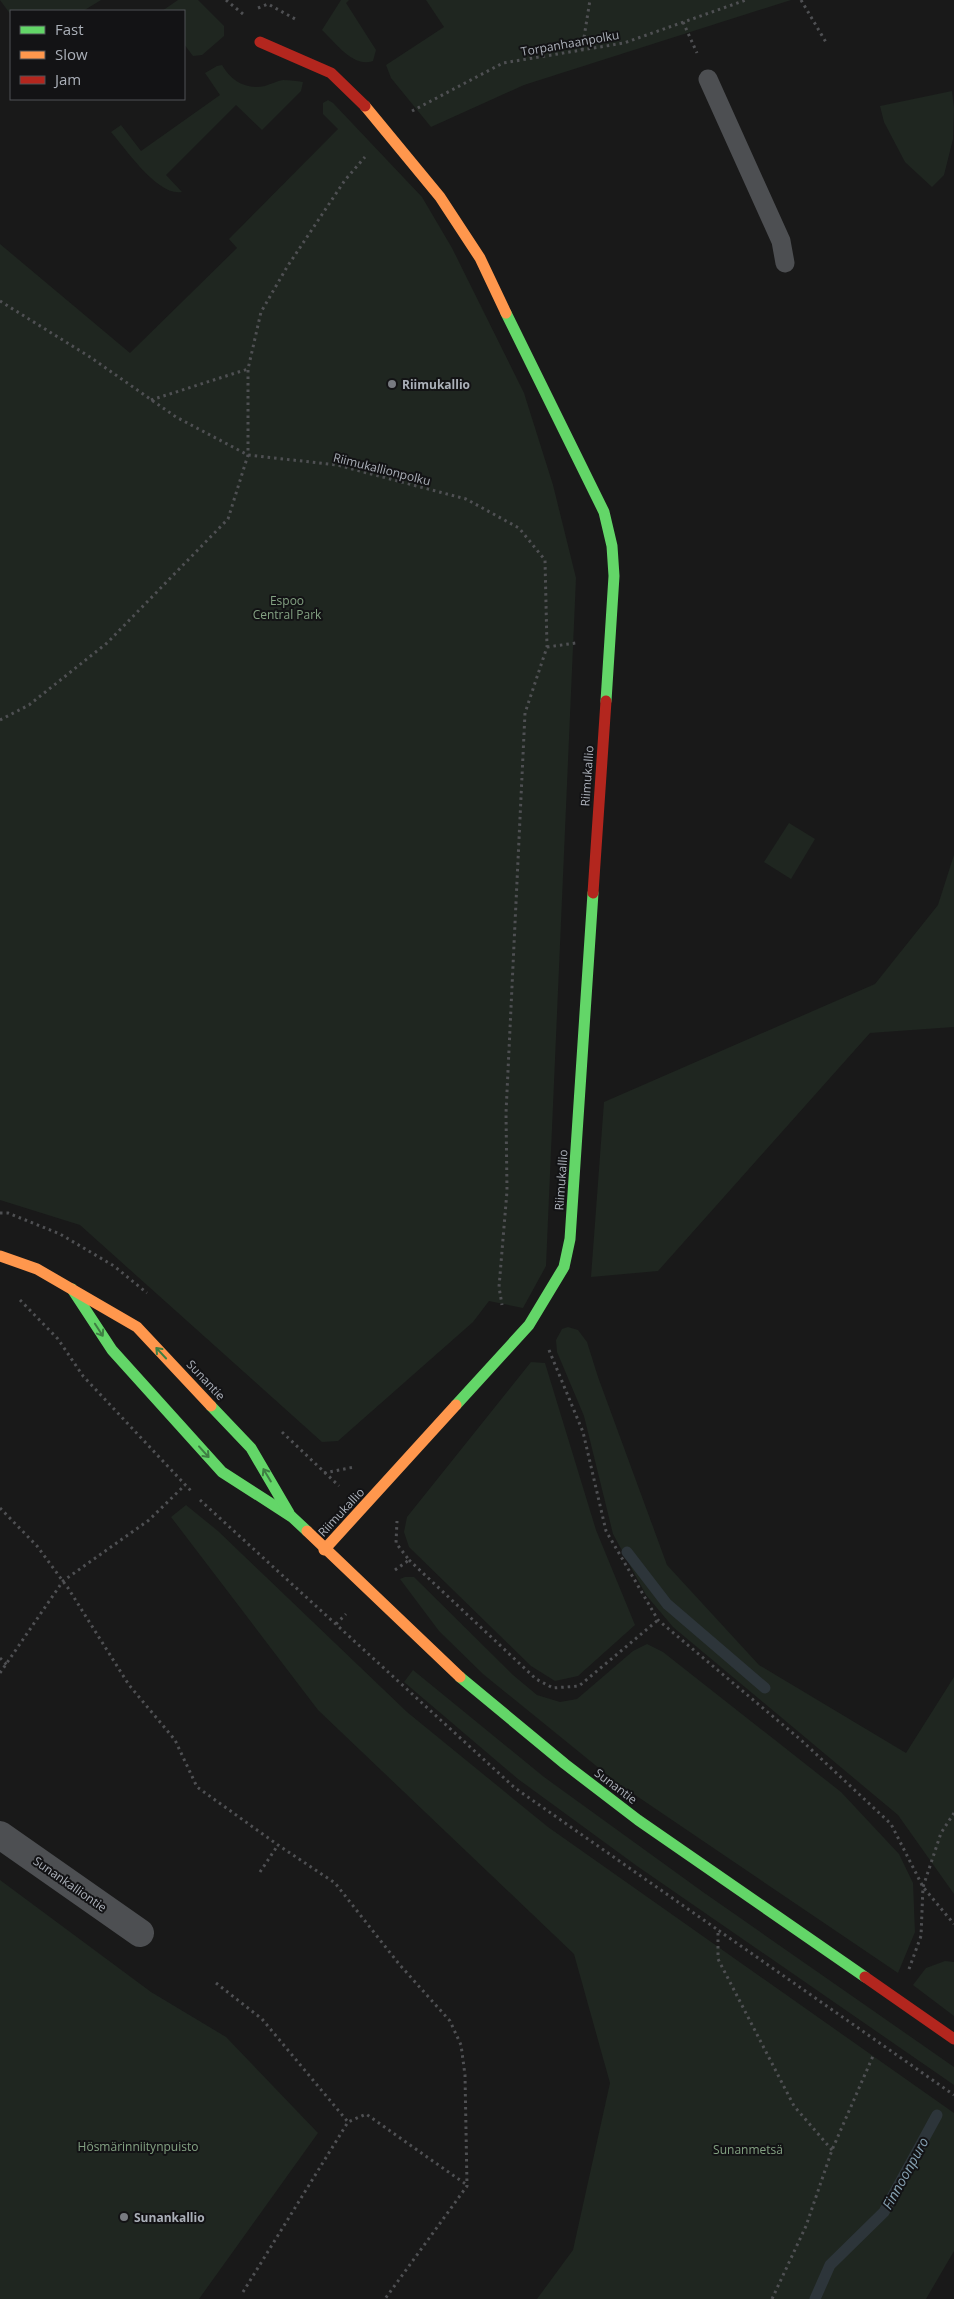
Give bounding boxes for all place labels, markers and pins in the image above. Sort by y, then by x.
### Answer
place label: Riimukallio [402,376,470,393]
marker: Riimukallio [386,378,398,390]
place label: Sunankallio [134,2209,205,2226]
marker: Sunankallio [118,2211,130,2223]

